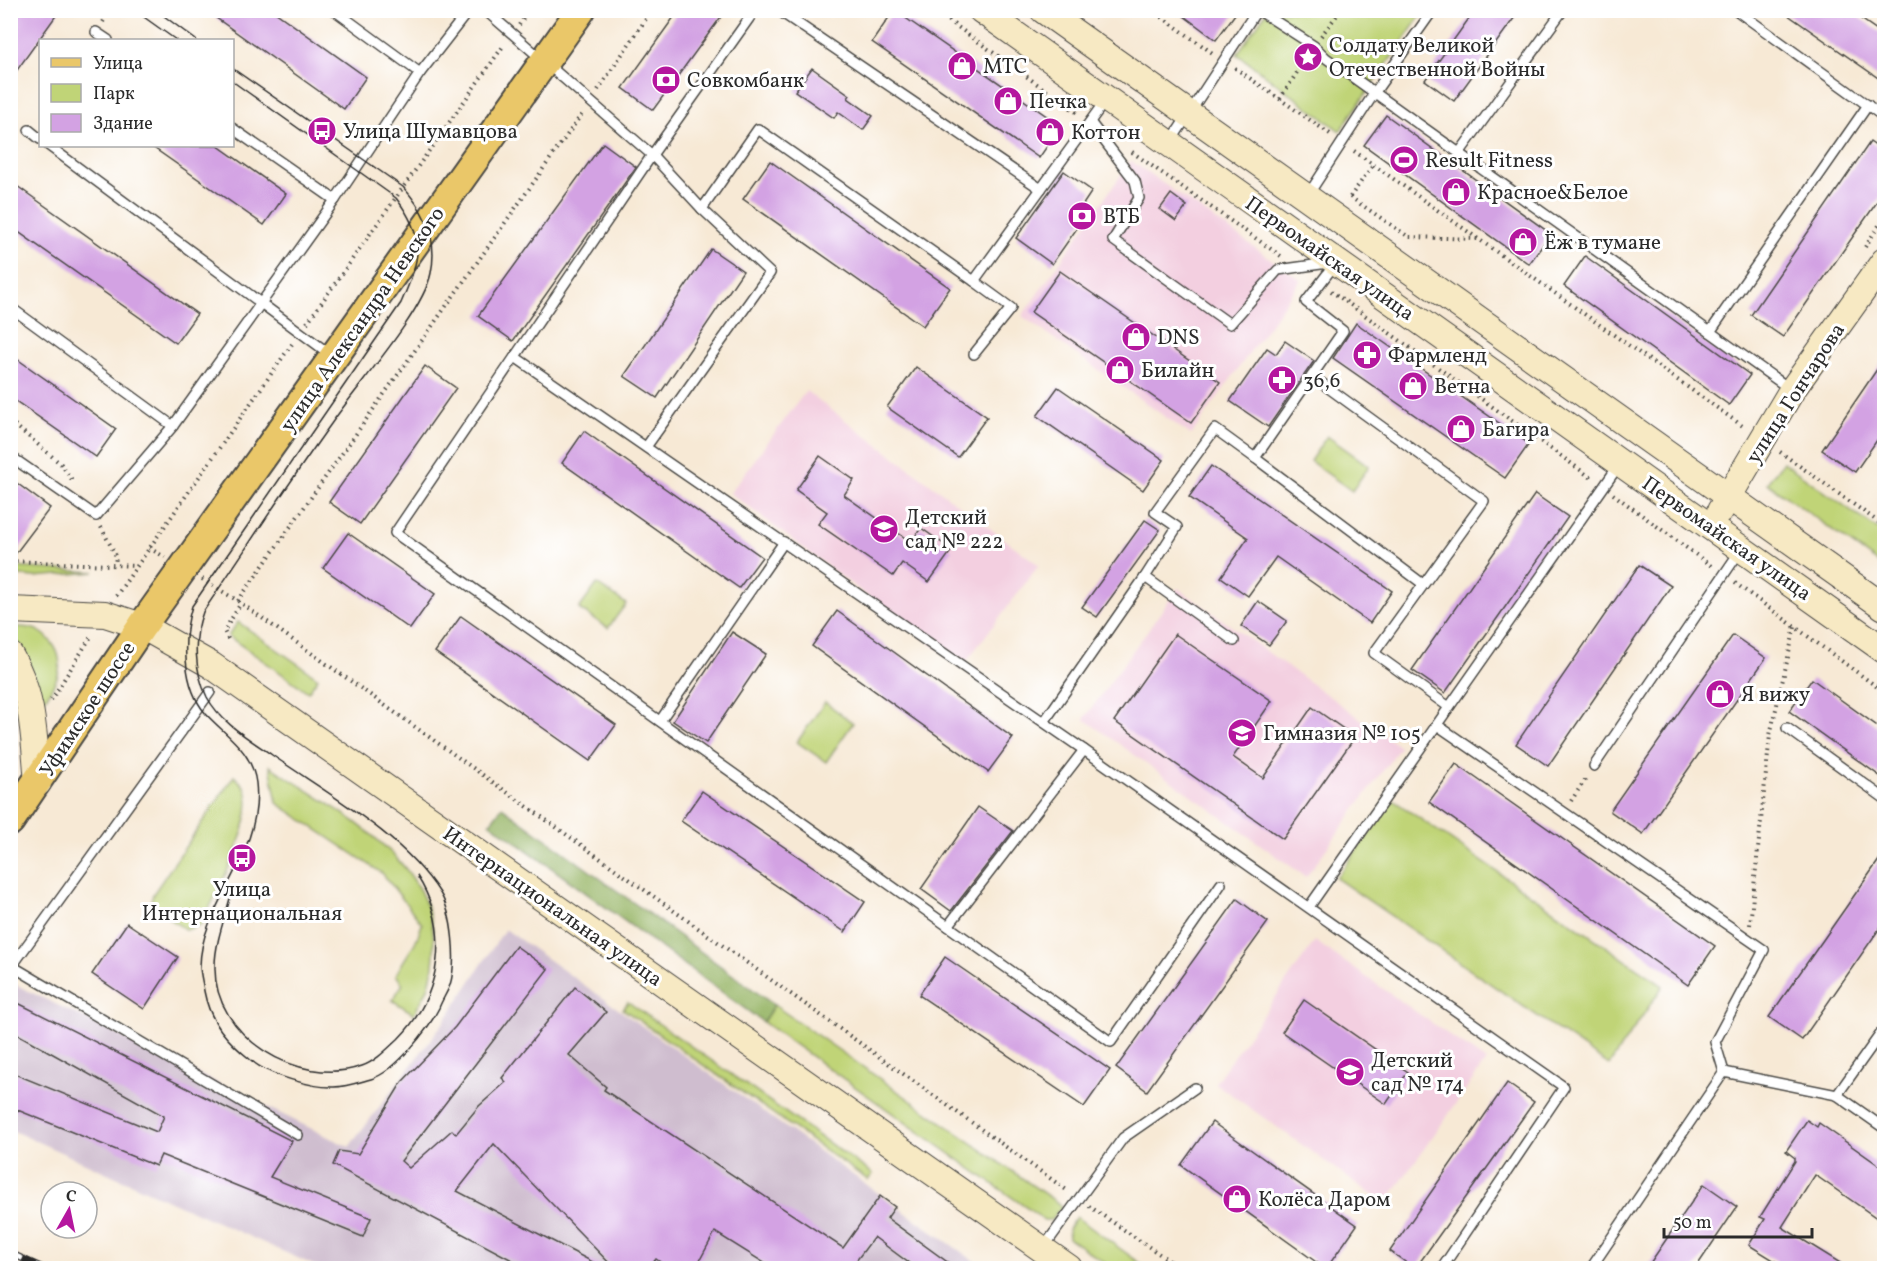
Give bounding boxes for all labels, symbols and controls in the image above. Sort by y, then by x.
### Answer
place label: Солдату Великой Отечественной Войны [1329,32,1545,85]
legend [39,39,234,147]
place icon: Солдату Великой Отечественной Войны [1292,41,1324,73]
shop icon: МТС [946,50,978,82]
text: Улица [93,52,143,77]
place label: МТС [983,53,1028,82]
bank icon: Совкомбанк [650,64,682,96]
place label: Совкомбанк [687,67,804,96]
text: Парк [93,82,135,107]
shop icon: Печка [992,85,1024,117]
place label: Печка [1029,88,1087,117]
text: Здание [93,112,153,137]
bus stop icon: Улица Шумавцова [306,115,338,147]
shop icon: Коттон [1034,116,1066,148]
place label: Улица Шумавцова [343,118,518,147]
place label: Коттон [1071,119,1141,148]
sports icon: Result Fitness [1388,144,1420,176]
place label: Result Fitness [1425,147,1553,176]
shop icon: Красное&Белое [1440,176,1472,208]
place label: Красное&Белое [1477,179,1628,208]
street label: Первомайская улица [1239,190,1420,329]
bank icon: ВТБ [1066,200,1098,232]
street label: улица Александра Невского [274,201,452,438]
place label: ВТБ [1103,203,1140,232]
shop icon: Ёж в тумане [1507,226,1539,258]
place label: Ёж в тумане [1544,229,1661,258]
street label: улица Гончарова [1740,318,1853,470]
shop icon: DNS [1120,321,1152,353]
place label: DNS [1157,324,1200,353]
pharmacy icon: Фармленд [1351,339,1383,371]
place label: Фармленд [1388,342,1487,371]
shop icon: Билайн [1104,354,1136,386]
place label: Билайн [1141,357,1214,386]
pharmacy icon: 36,6 [1266,364,1298,396]
place label: 36,6 [1303,367,1340,396]
shop icon: Ветна [1397,370,1429,402]
place label: Ветна [1434,373,1491,402]
shop icon: Багира [1445,413,1477,445]
place label: Багира [1482,416,1550,445]
street label: Первомайская улица [1636,470,1817,609]
place label: Детский сад № 222 [905,504,1003,557]
school or university icon: Детский сад № 222 [868,513,900,545]
street label: Уфимское шоссе [33,636,143,783]
shop icon: Я вижу [1704,678,1736,710]
place label: Я вижу [1741,681,1811,710]
school or university icon: Гимназия № 105 [1226,717,1258,749]
place label: Гимназия № 105 [1263,720,1421,749]
street label: Интернациональная улица [436,820,668,994]
bus stop icon: Улица Интернациональная [226,842,258,874]
place label: Улица Интернациональная [142,876,342,929]
place label: Детский сад № 174 [1371,1047,1464,1100]
school or university icon: Детский сад № 174 [1334,1056,1366,1088]
north arrow [39,1180,99,1240]
shop icon: Колёса Даром [1221,1183,1253,1215]
text: С [64,1185,78,1209]
place label: Колёса Даром [1258,1186,1390,1215]
scale bar [1664,1201,1812,1239]
text: 50 m [1673,1211,1712,1236]

